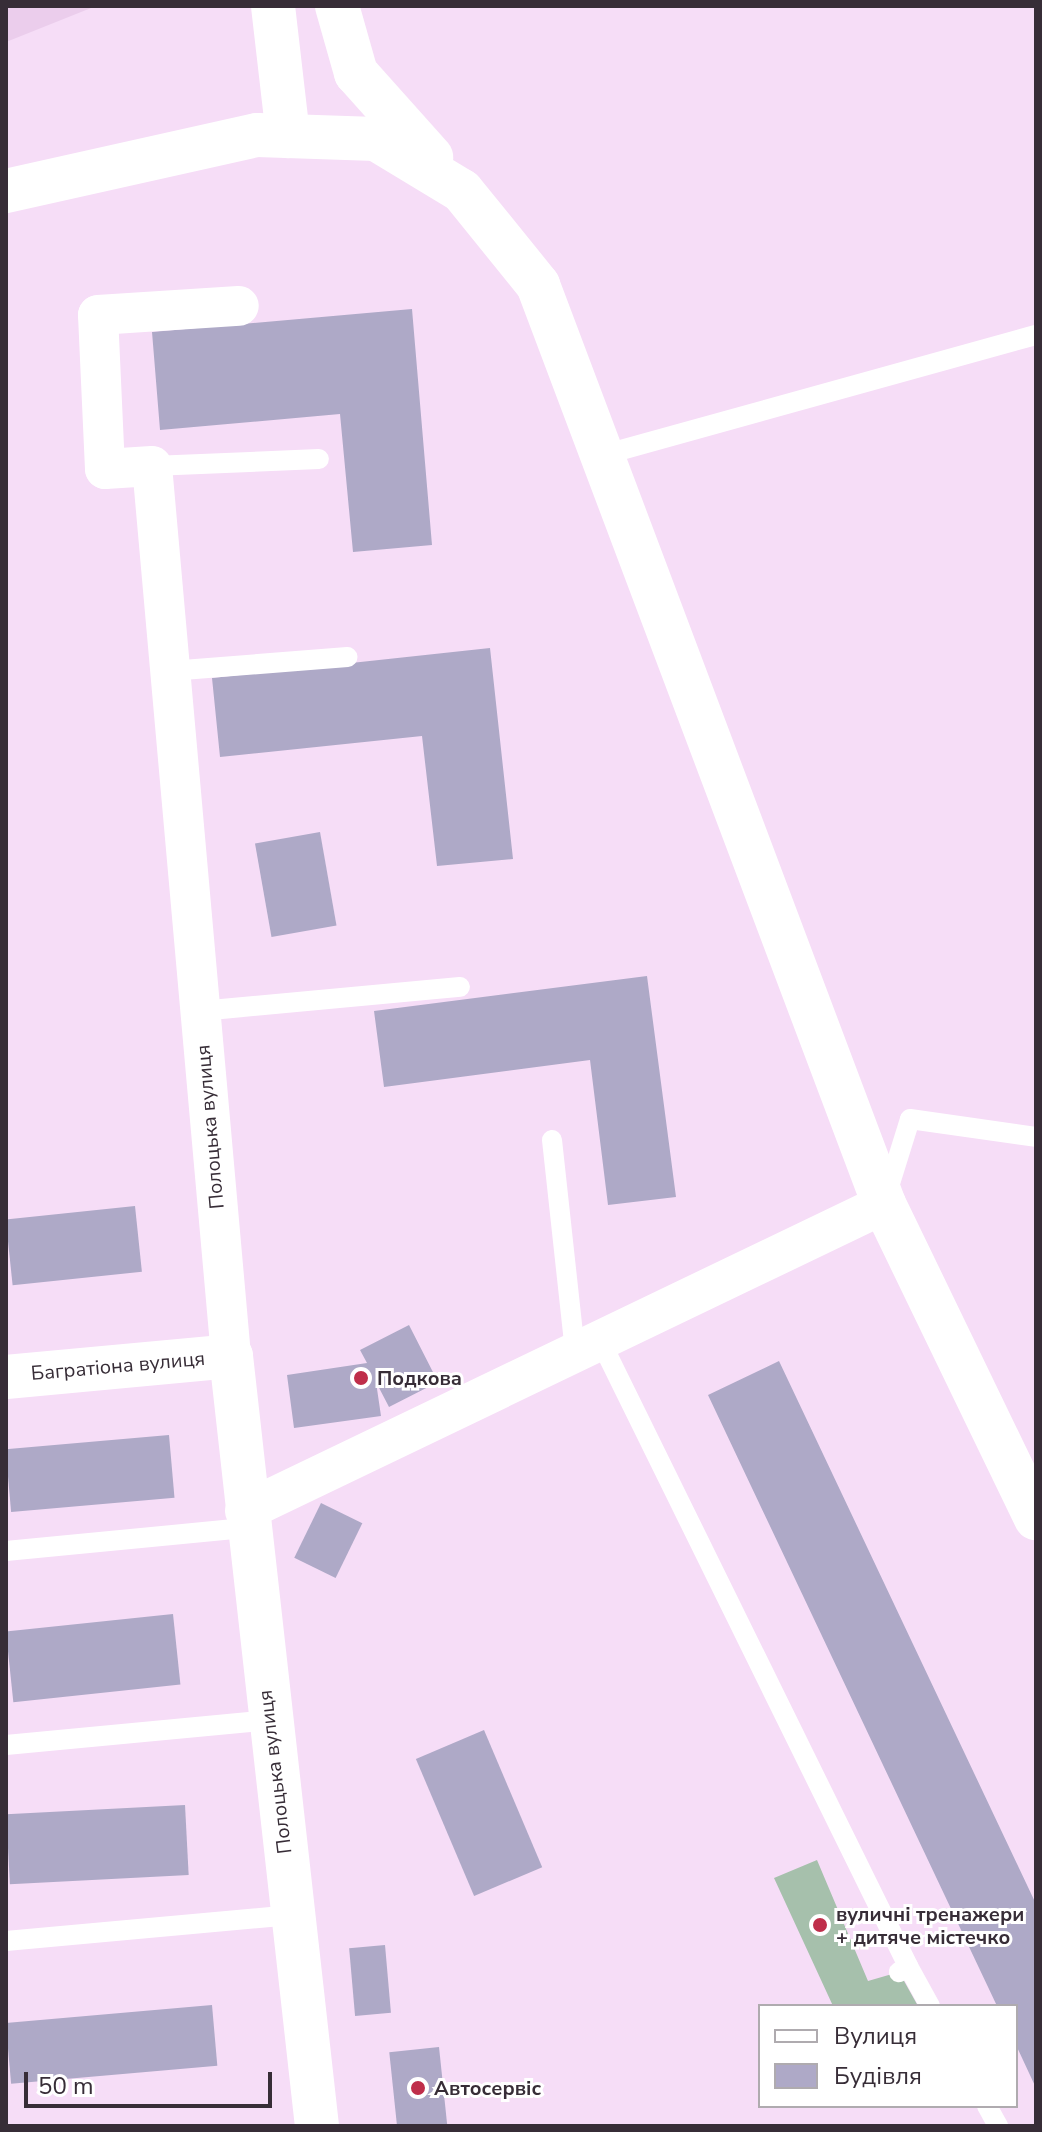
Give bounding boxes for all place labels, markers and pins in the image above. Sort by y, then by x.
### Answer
place label: Подкова [377,1366,462,1390]
marker: Подкова [352,1369,370,1387]
place label: вуличні тренажери + дитяче містечко [836,1902,1024,1949]
marker: вуличні тренажери + дитяче містечко [811,1916,829,1934]
place label: Автосервіс [434,2076,541,2100]
marker: Автосервіс [409,2079,427,2097]

